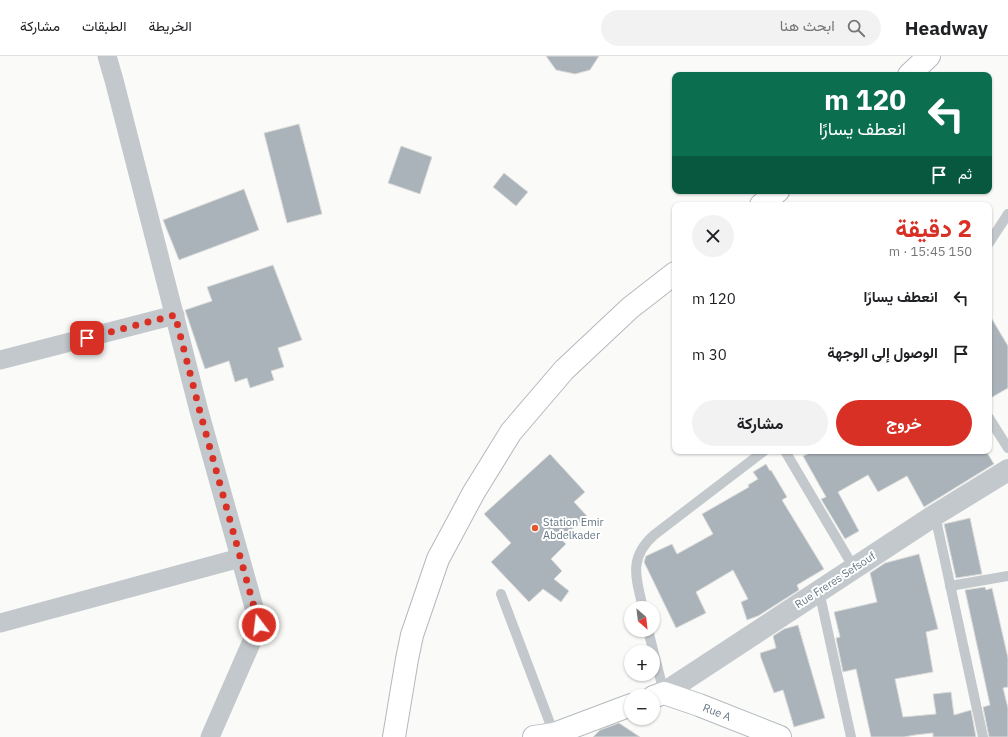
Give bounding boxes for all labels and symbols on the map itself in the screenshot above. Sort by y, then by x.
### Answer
pin [70,321,104,355]
place label: Station Emir Abdelkader [543,515,604,542]
marker: Station Emir Abdelkader [530,523,540,533]
street label: Rue Freres Sefsouf [792,549,878,611]
north arrow [624,601,660,637]
position arrow [238,604,280,646]
street label: Rue A [701,700,733,724]

